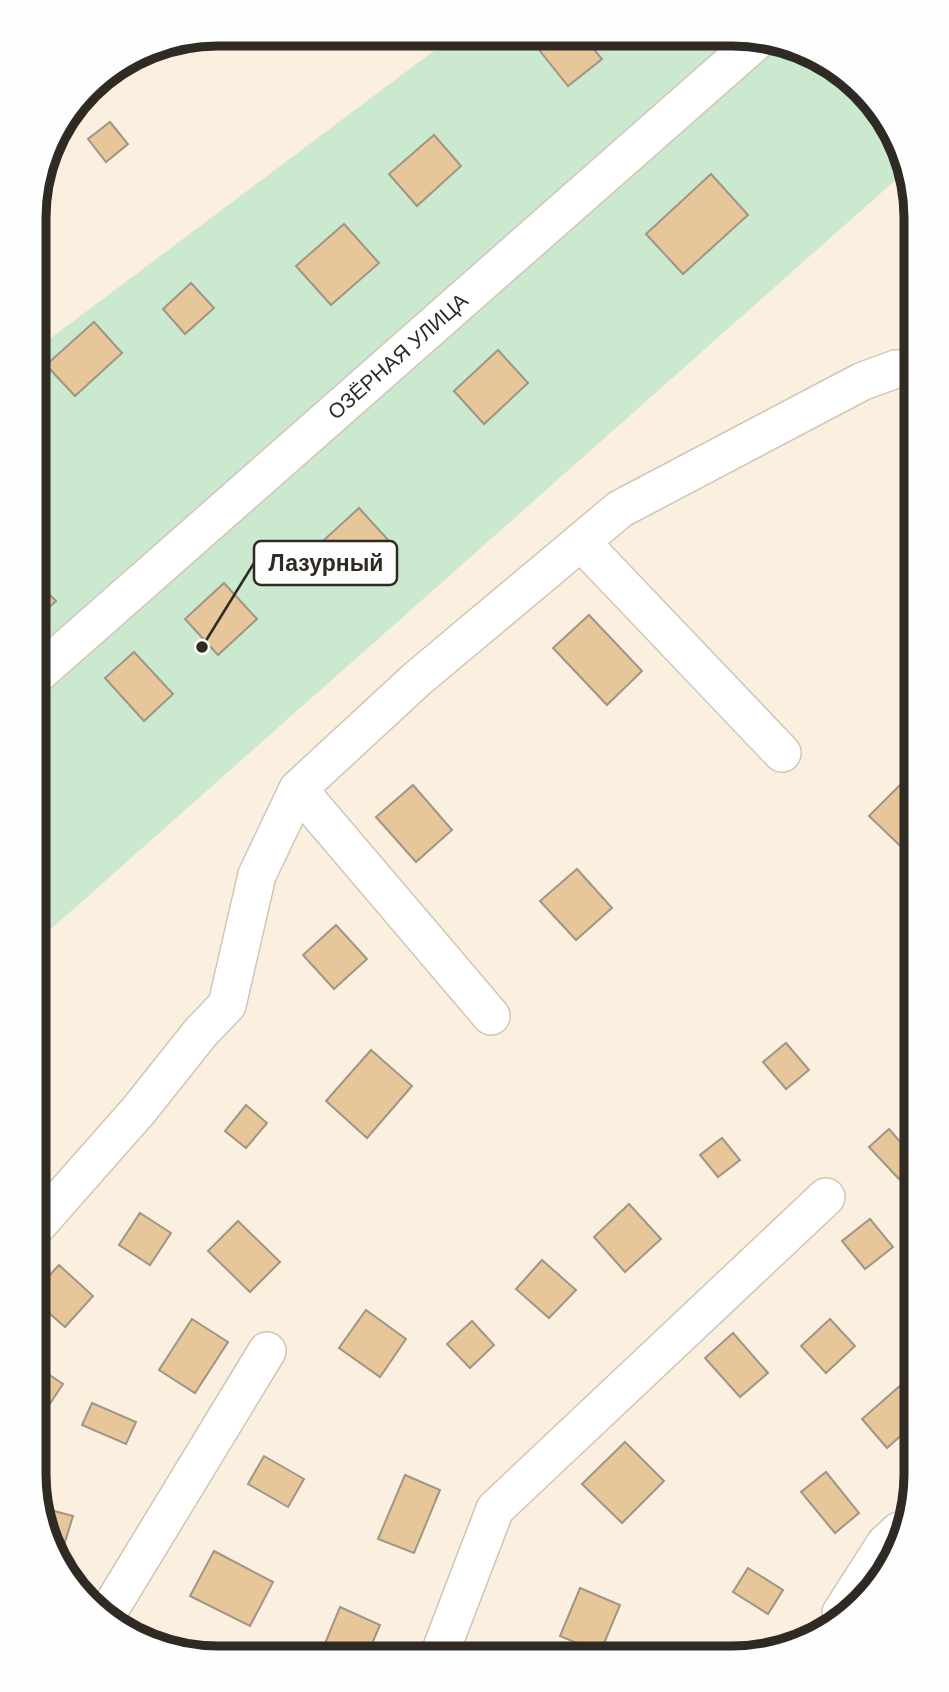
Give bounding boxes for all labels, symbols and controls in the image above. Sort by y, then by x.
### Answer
street label: ОЗЁРНАЯ УЛИЦА [323,289,472,424]
callout: Лазурный [254,541,397,585]
text: Лазурный [269,550,383,576]

